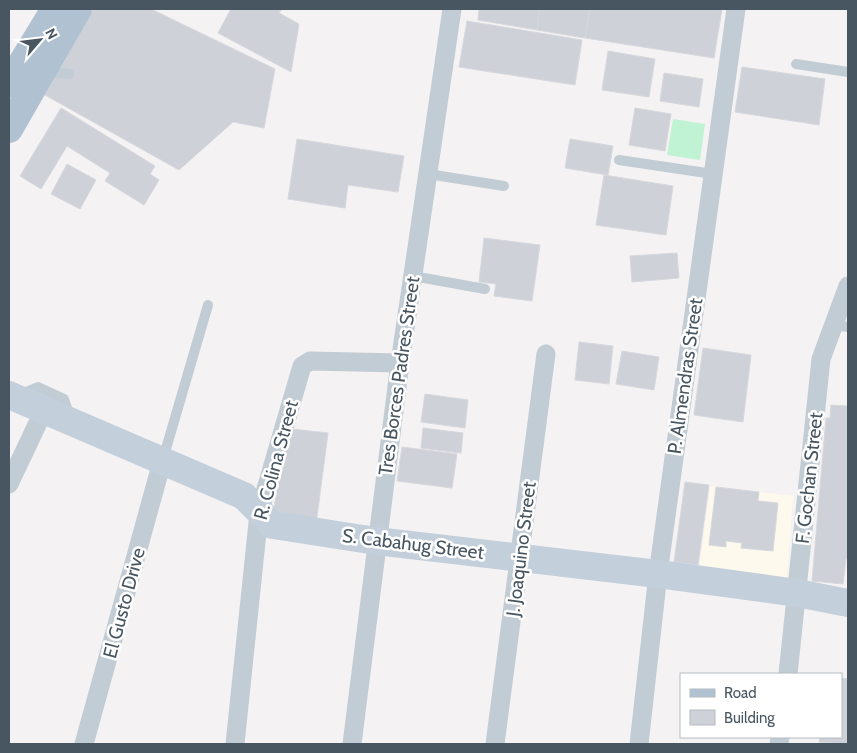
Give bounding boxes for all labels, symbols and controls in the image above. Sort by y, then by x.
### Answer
north arrow [15,15,65,65]
text: N [41,25,62,42]
street label: Tres Borces Padres Street [374,274,424,477]
street label: P. Almendras Street [663,296,707,455]
street label: R. Colina Street [249,397,303,522]
street label: F. Gochan Street [791,411,827,545]
street label: J. Joaquino Street [501,480,541,619]
street label: S. Cabahug Street [341,524,486,564]
street label: El Gusto Drive [98,545,150,661]
legend [680,673,842,738]
text: Road [724,684,757,702]
text: Building [724,709,775,727]

